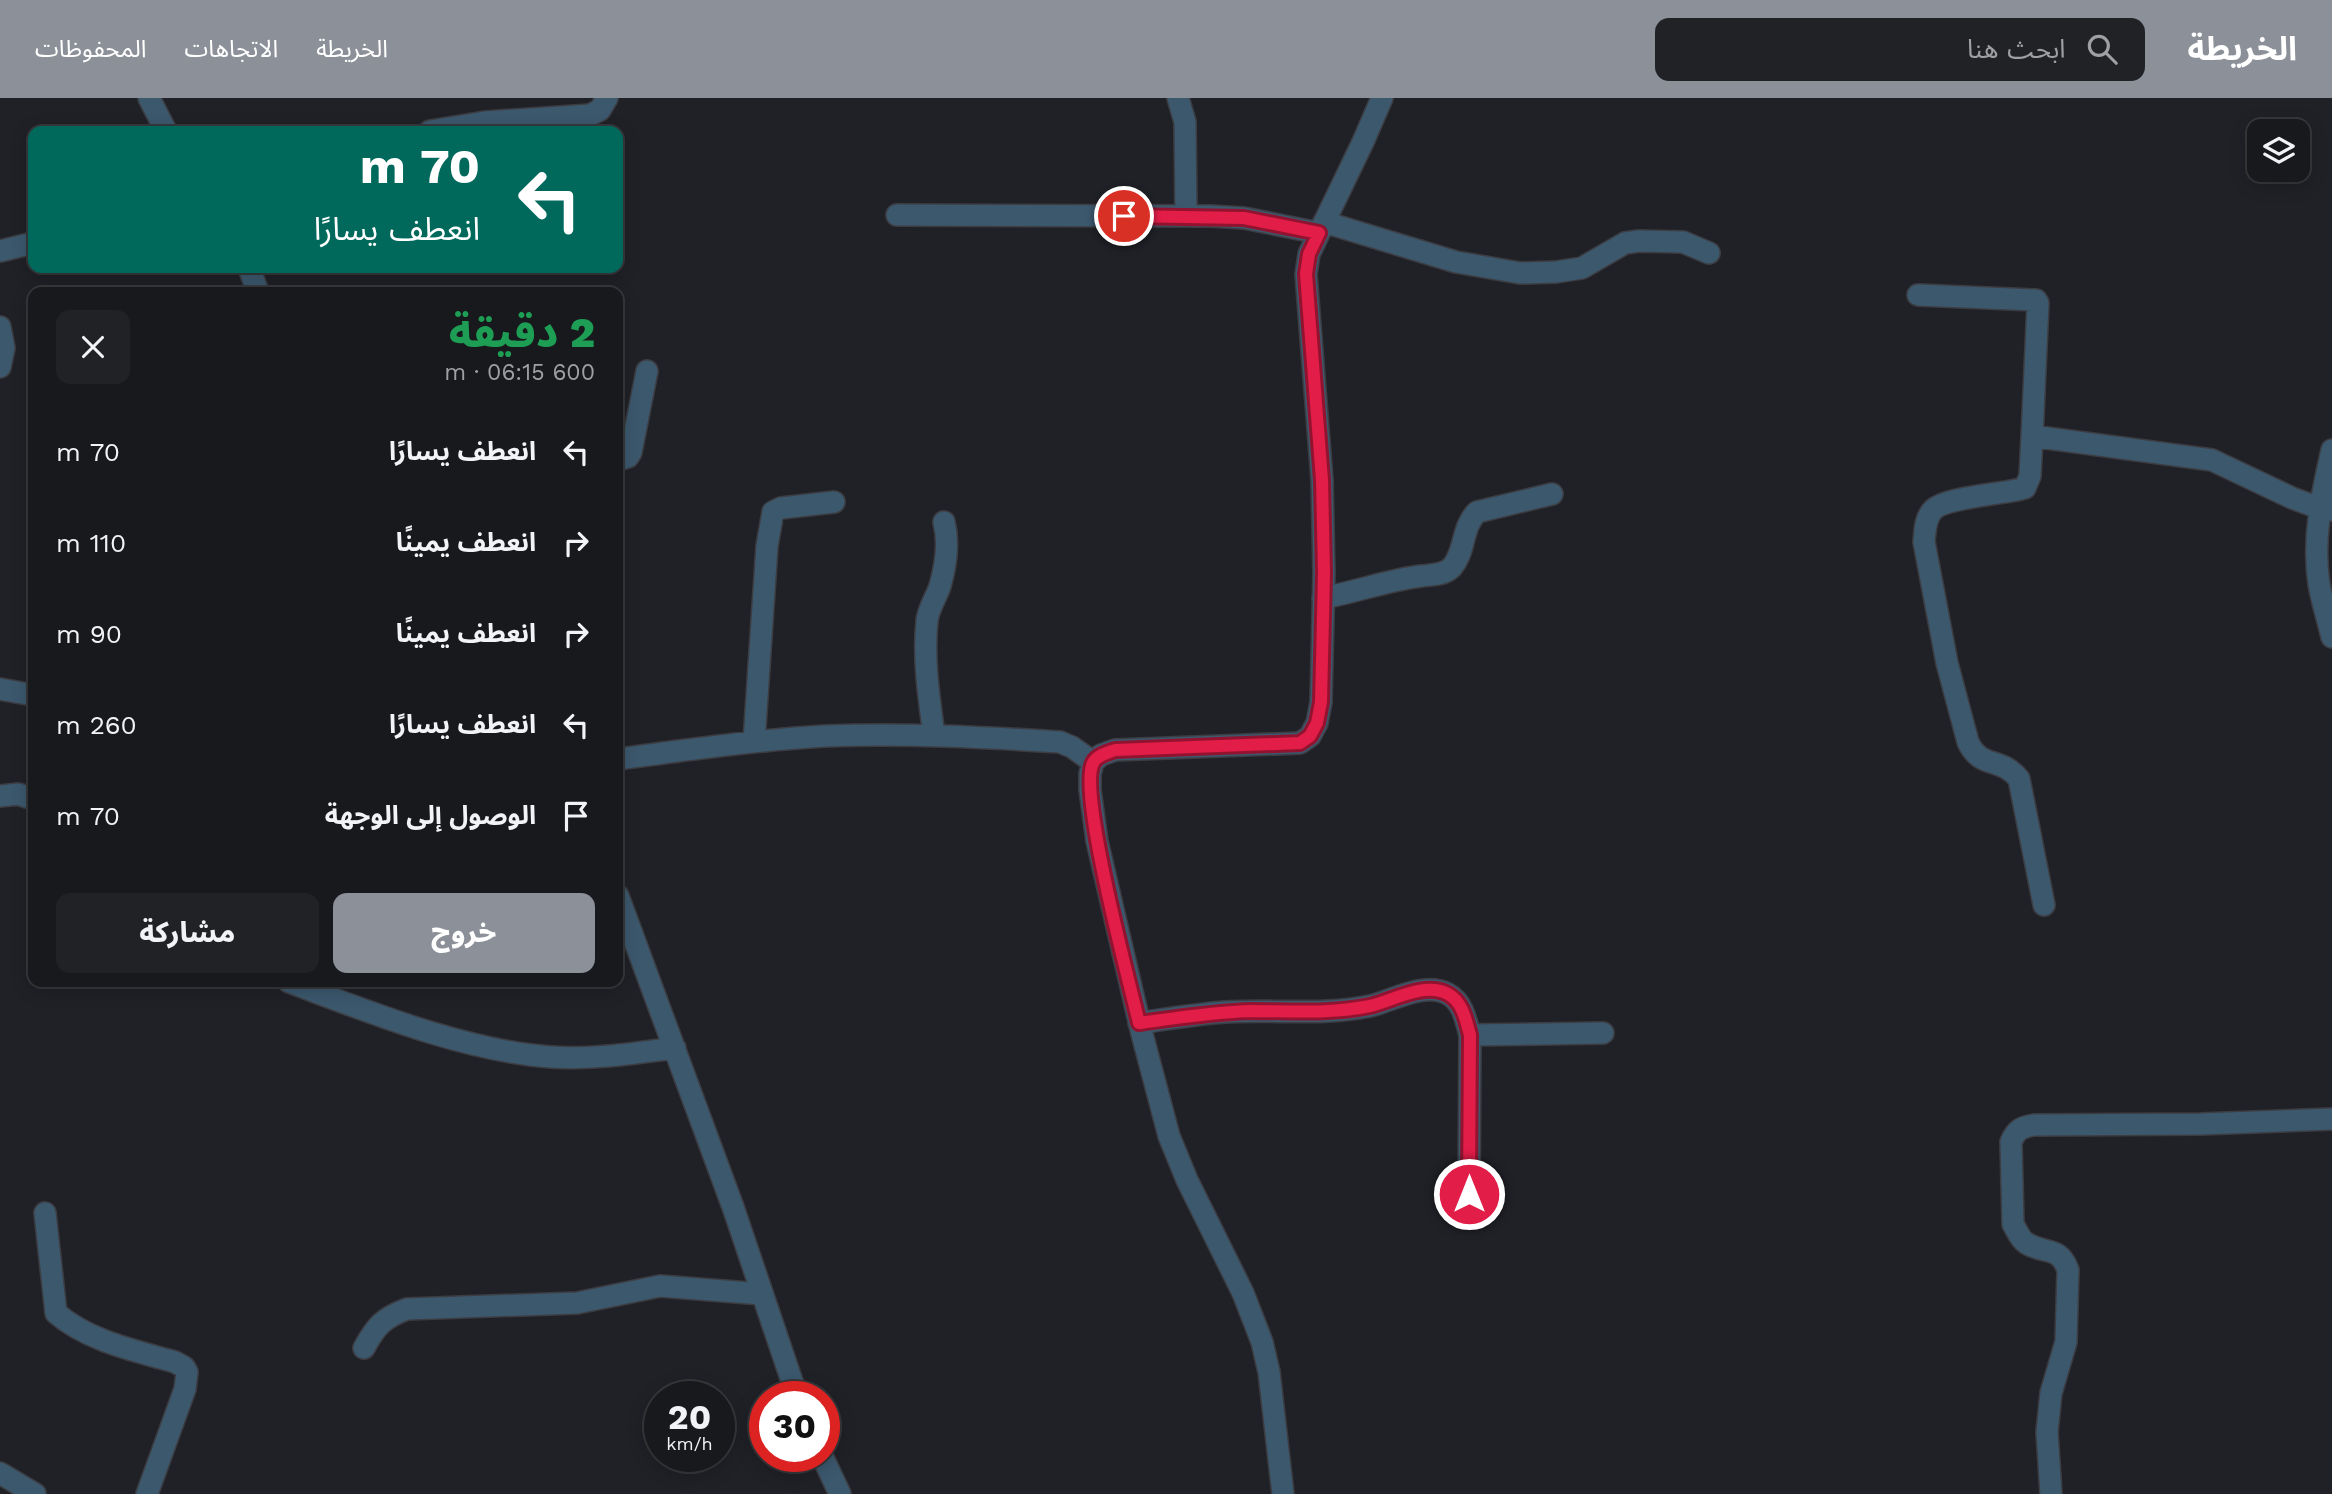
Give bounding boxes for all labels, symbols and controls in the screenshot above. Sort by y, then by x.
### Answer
search box [1655,18,2145,81]
text: الخريطة [2187,29,2297,68]
icon: search [2083,30,2121,68]
text: ابحث هنا [1967,34,2065,64]
text: المحفوظات [35,35,146,63]
text: الاتجاهات [184,35,278,63]
text: الخريطة [316,35,388,63]
map controls [2247,119,2310,182]
button: layers [2247,119,2310,182]
text: 70 m [360,137,480,195]
icon: left [504,154,595,245]
pin [1094,186,1154,246]
icon: arrive [1105,197,1143,235]
text: انعطف يسارًا [314,210,480,248]
text: 2 دقيقة [449,308,595,357]
button: close [56,310,130,384]
text: 600 m · 06:15 [444,359,595,386]
icon: left [557,433,595,471]
text: انعطف يسارًا [389,436,536,466]
text: 70 m [56,437,120,467]
icon: right [557,524,595,562]
text: انعطف يمينًا [396,527,536,557]
text: 110 m [56,528,126,558]
icon: right [557,615,595,653]
text: انعطف يمينًا [396,618,536,648]
text: 90 m [56,619,122,649]
icon: left [557,706,595,744]
text: انعطف يسارًا [389,709,536,739]
text: 260 m [56,710,137,740]
icon: arrive [557,797,595,835]
text: الوصول إلى الوجهة [325,800,536,830]
text: 70 m [56,801,120,831]
button: مشاركة [56,893,319,973]
button: خروج [333,893,595,973]
position arrow [1432,1157,1506,1231]
speed limit sign: 30 [749,1381,840,1472]
text: 20 [668,1396,711,1438]
text: km/h [666,1433,713,1454]

